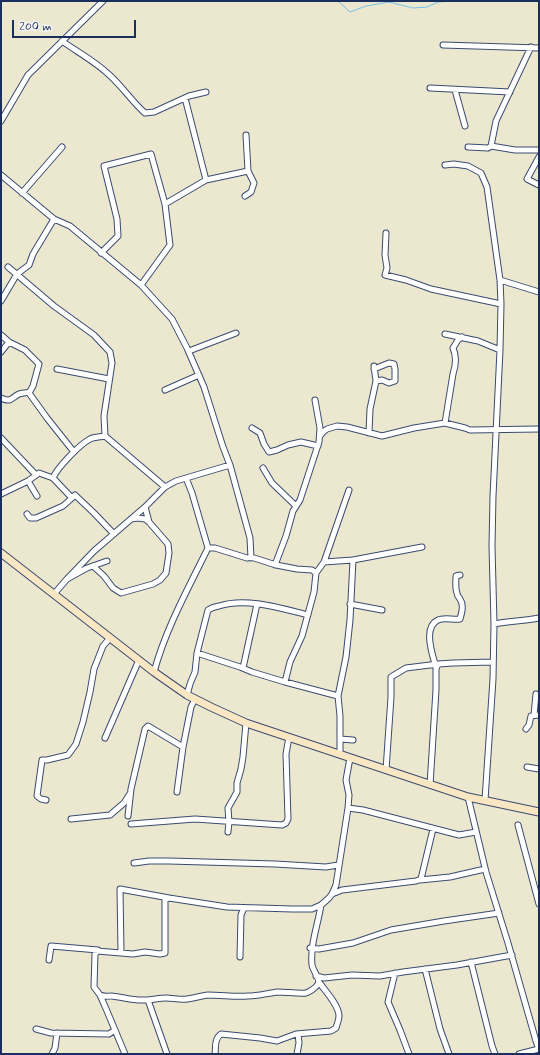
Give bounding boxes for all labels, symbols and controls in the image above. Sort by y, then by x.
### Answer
scale bar [14,12,138,38]
text: 200 m [19,19,52,35]

